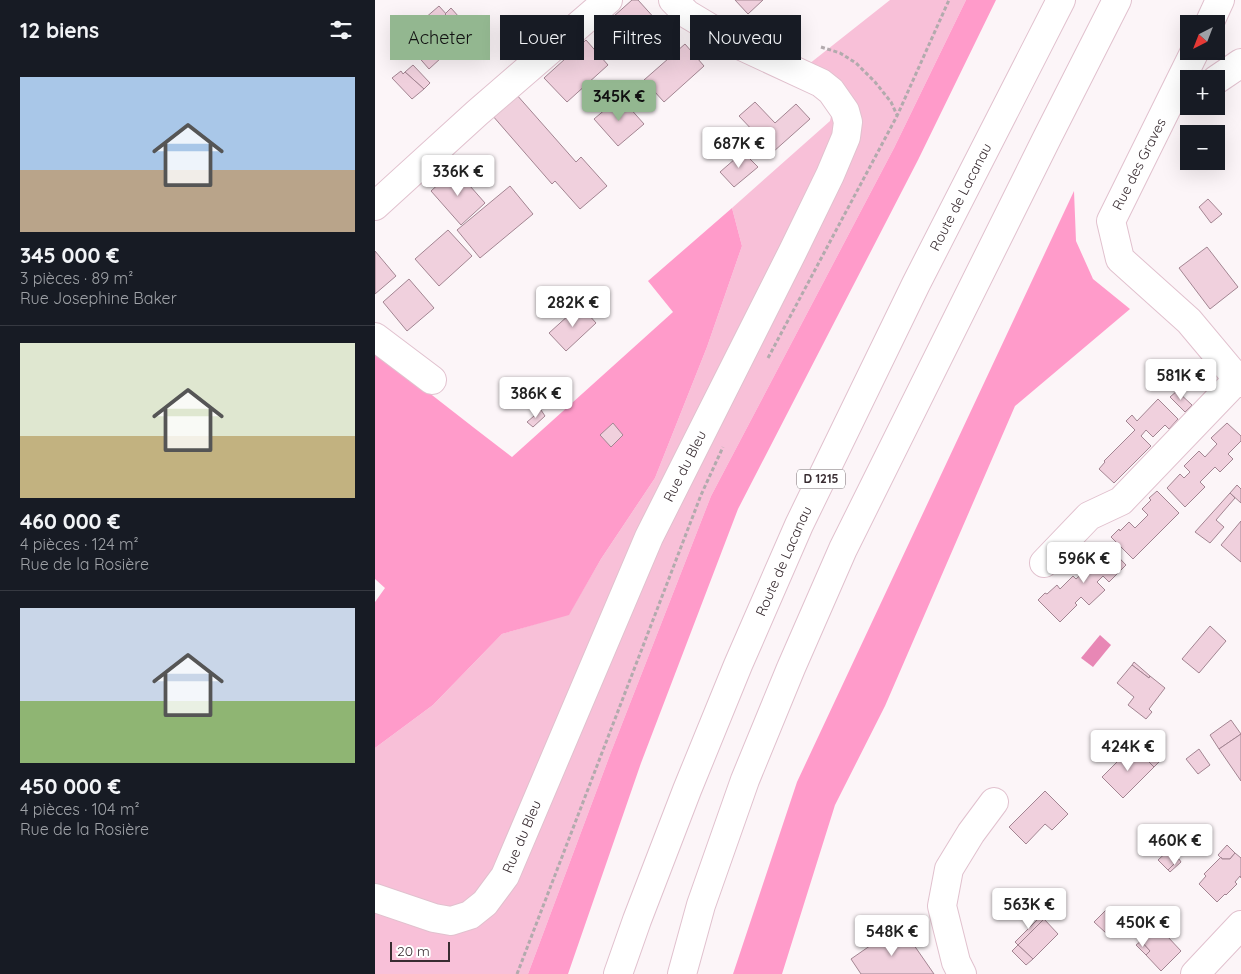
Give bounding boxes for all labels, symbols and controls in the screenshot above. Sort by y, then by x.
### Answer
chip: Acheter [390,15,490,60]
chip: Louer [500,15,584,60]
chip: Filtres [594,15,680,60]
chip: Nouveau [690,15,801,60]
north arrow [1180,15,1225,60]
map controls [1180,15,1225,170]
icon: filters [327,16,355,44]
text: 12 biens [20,17,99,43]
button: + [1180,70,1225,115]
pin: 345K € [578,80,660,122]
text: 345K € [593,86,645,106]
icon: home [143,110,233,200]
street label: Rue des Graves [1108,115,1170,213]
button: − [1180,125,1225,170]
pin: 687K € [698,126,780,169]
text: 687K € [713,133,765,153]
street label: Route de Lacanau [926,140,995,254]
pin: 336K € [417,154,499,197]
text: 336K € [432,161,484,181]
text: 345 000 € [20,242,119,268]
text: 3 pièces · 89 m² [20,268,133,288]
pin: 282K € [532,286,614,328]
text: Rue Josephine Baker [20,288,177,308]
text: 282K € [547,292,599,312]
pin: 581K € [1140,358,1222,401]
text: 581K € [1156,365,1206,385]
icon: home [143,375,233,465]
pin: 386K € [495,376,577,419]
text: 386K € [510,383,562,403]
street label: Rue du Bleu [659,427,710,505]
road number: D 1215 [797,469,845,488]
street label: Route de Lacanau [751,503,816,619]
text: 460 000 € [20,508,120,534]
text: 4 pièces · 124 m² [20,534,139,554]
pin: 596K € [1043,542,1125,584]
text: 596K € [1058,548,1110,568]
text: Rue de la Rosière [20,554,149,574]
icon: home [143,640,233,730]
pin: 424K € [1087,730,1169,772]
text: 424K € [1102,736,1154,756]
text: 450 000 € [20,773,121,799]
street label: Rue du Bleu [498,797,545,876]
text: 4 pièces · 104 m² [20,799,140,819]
text: Rue de la Rosière [20,819,149,839]
pin: 460K € [1134,824,1216,866]
text: 460K € [1148,830,1202,850]
pin: 563K € [988,888,1070,930]
text: 563K € [1003,894,1055,914]
pin: 450K € [1102,906,1184,948]
text: 450K € [1116,912,1170,932]
pin: 548K € [851,914,933,957]
text: 548K € [866,921,918,941]
scale bar [390,939,450,962]
text: 20 m [397,942,430,960]

